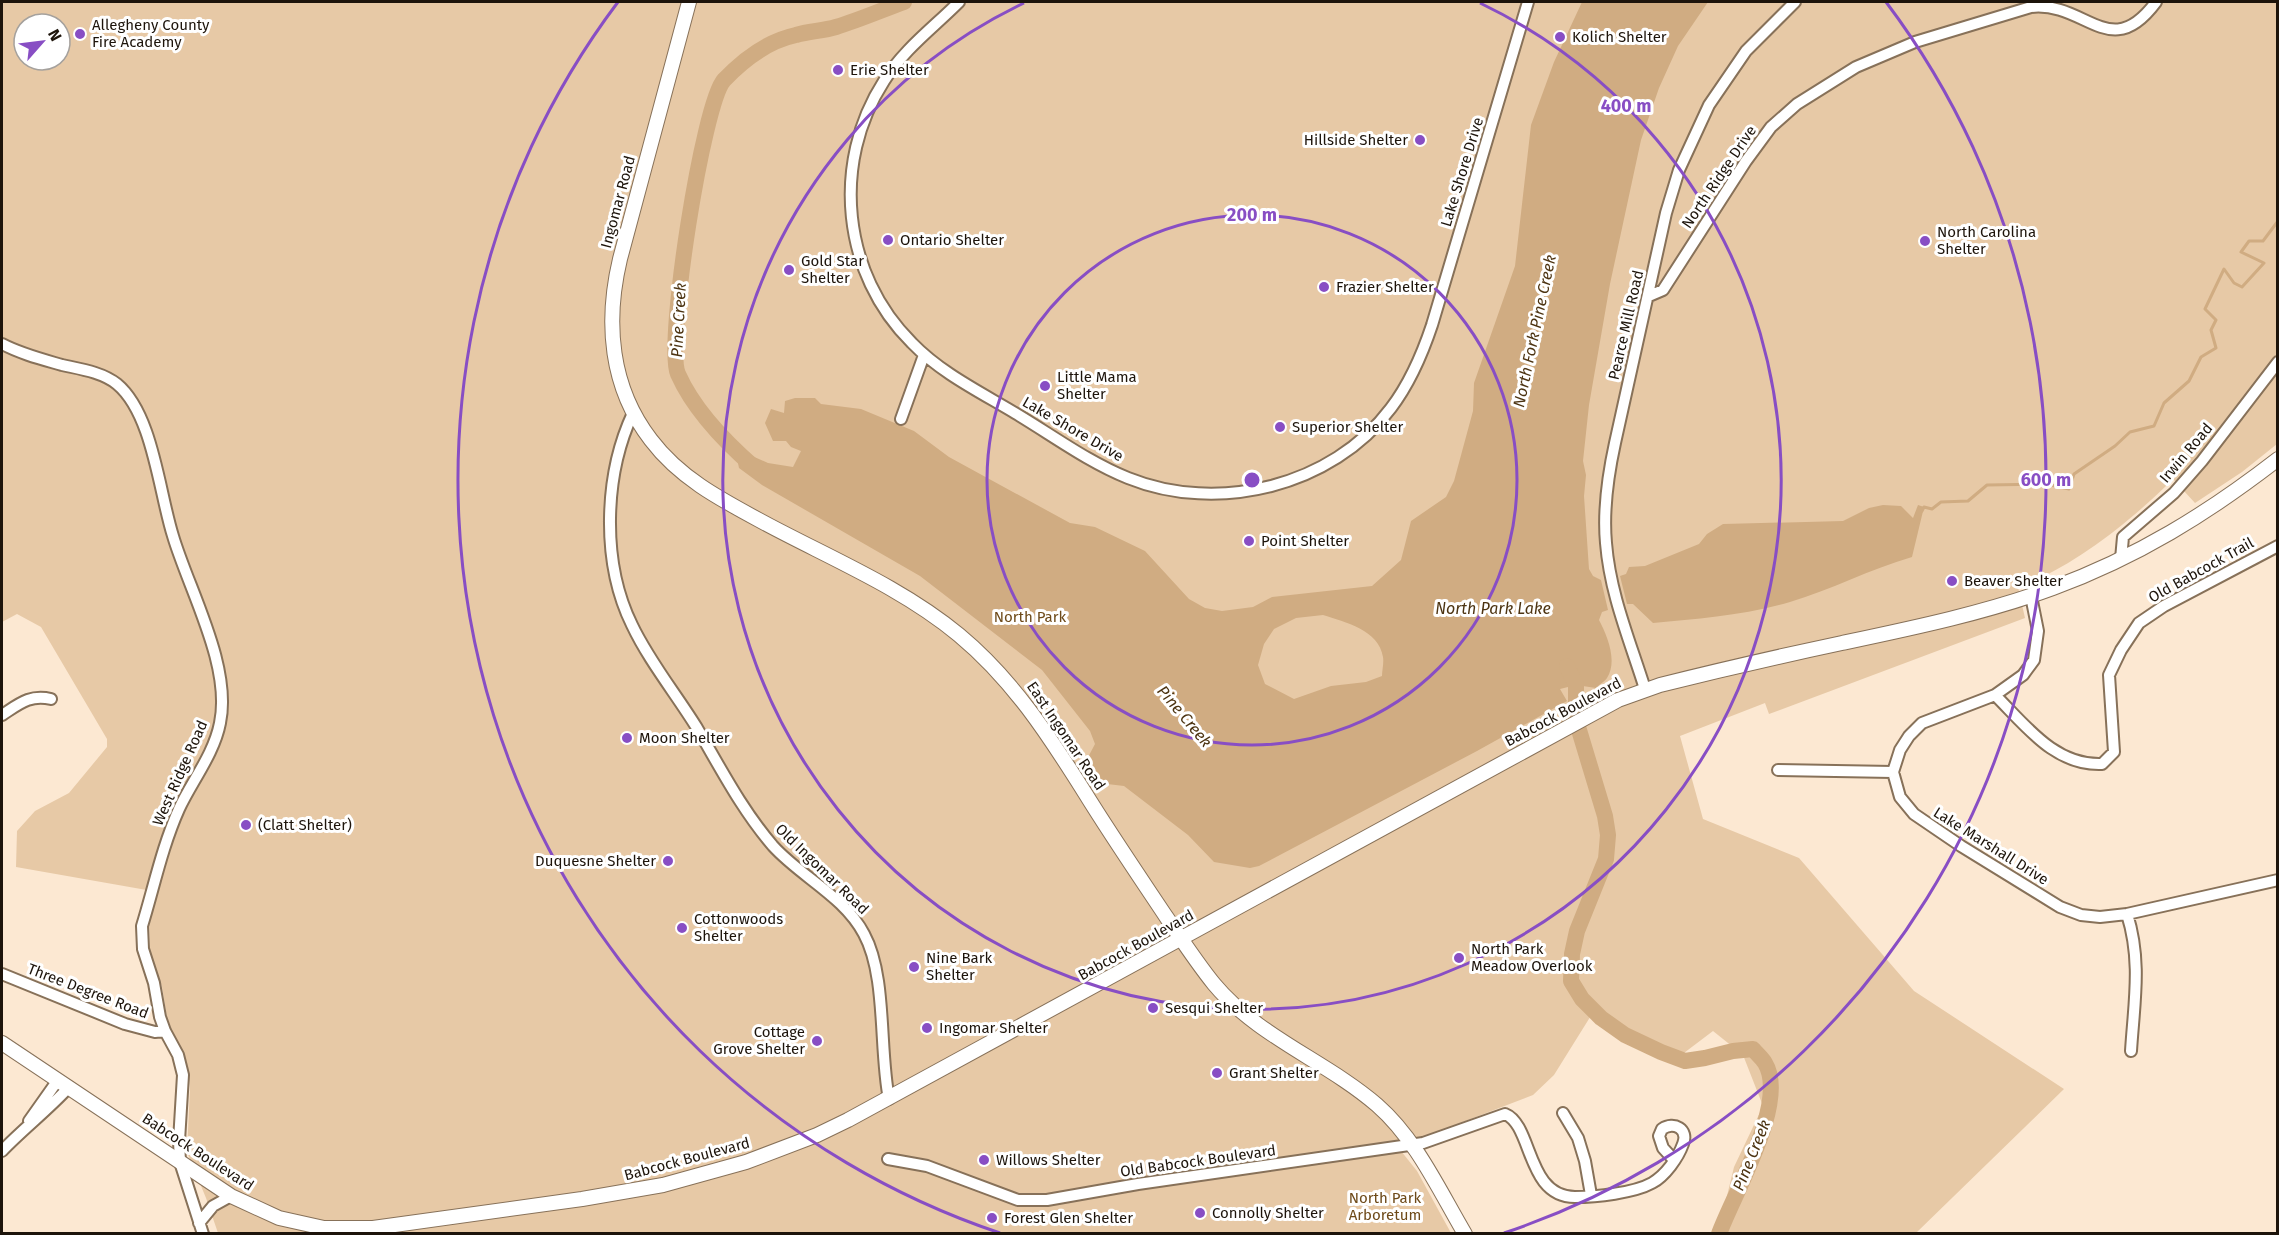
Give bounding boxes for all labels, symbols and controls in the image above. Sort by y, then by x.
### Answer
north arrow [12,12,72,72]
place label: Allegheny County Fire Academy [92,16,210,51]
text: N [44,26,66,44]
marker: Allegheny County Fire Academy [73,27,87,41]
place label: Kolich Shelter [1572,28,1667,46]
marker: Kolich Shelter [1553,30,1567,44]
place label: Erie Shelter [850,61,929,79]
marker: Erie Shelter [831,63,845,77]
text: 400 m [1601,95,1651,117]
street label: Lake Shore Drive [1437,115,1487,229]
street label: North Ridge Drive [1678,122,1760,232]
place label: Hillside Shelter [1304,131,1408,149]
marker: Hillside Shelter [1413,133,1427,147]
street label: Ingomar Road [597,154,639,250]
text: 200 m [1227,204,1277,226]
place label: North Carolina Shelter [1937,223,2036,258]
place label: Ontario Shelter [900,231,1004,249]
marker: Ontario Shelter [881,233,895,247]
marker: North Carolina Shelter [1918,234,1932,248]
place label: Gold Star Shelter [801,252,864,287]
water label: North Fork Pine Creek [1509,253,1560,409]
marker: Gold Star Shelter [782,263,796,277]
street label: Pearce Mill Road [1605,268,1647,382]
place label: Frazier Shelter [1336,278,1434,296]
marker: Frazier Shelter [1317,280,1331,294]
water label: Pine Creek [667,282,690,358]
place label: Little Mama Shelter [1057,368,1137,403]
marker: Little Mama Shelter [1038,379,1052,393]
street label: Lake Shore Drive [1019,393,1127,465]
place label: Superior Shelter [1292,418,1403,436]
street label: Irwin Road [2156,419,2216,487]
marker: Superior Shelter [1273,420,1287,434]
text: 600 m [2021,469,2071,491]
centre of rings [1242,470,1262,490]
place label: Point Shelter [1261,532,1349,550]
street label: Old Babcock Trail [2145,533,2257,606]
marker: Point Shelter [1242,534,1256,548]
place label: Beaver Shelter [1964,572,2063,590]
marker: Beaver Shelter [1945,574,1959,588]
water label: North Park Lake [1435,599,1551,618]
park label: North Park [994,608,1067,626]
street label: Babcock Boulevard [1502,674,1624,750]
street label: East Ingomar Road [1023,678,1109,794]
water label: Pine Creek [1153,682,1216,751]
street label: West Ridge Road [149,718,211,828]
place label: Moon Shelter [639,729,730,747]
marker: Moon Shelter [620,731,634,745]
street label: Lake Marshall Drive [1930,803,2052,889]
place label: (Clatt Shelter) [258,816,352,834]
marker: (Clatt Shelter) [239,818,253,832]
street label: Old Ingomar Road [772,820,872,918]
place label: Duquesne Shelter [535,852,656,870]
marker: Duquesne Shelter [661,854,675,868]
street label: Babcock Boulevard [1075,906,1197,984]
place label: Cottonwoods Shelter [694,910,783,945]
marker: Cottonwoods Shelter [675,921,689,935]
place label: North Park Meadow Overlook [1471,940,1593,975]
place label: Nine Bark Shelter [926,949,992,984]
marker: North Park Meadow Overlook [1452,951,1466,965]
street label: Three Degree Road [25,960,151,1022]
marker: Nine Bark Shelter [907,960,921,974]
place label: Sesqui Shelter [1165,999,1263,1017]
marker: Sesqui Shelter [1146,1001,1160,1015]
place label: Ingomar Shelter [939,1019,1048,1037]
marker: Ingomar Shelter [920,1021,934,1035]
place label: Cottage Grove Shelter [713,1023,805,1058]
marker: Cottage Grove Shelter [810,1034,824,1048]
place label: Grant Shelter [1229,1064,1319,1082]
marker: Grant Shelter [1210,1066,1224,1080]
street label: Babcock Boulevard [139,1109,257,1195]
water label: Pine Creek [1729,1117,1774,1193]
street label: Babcock Boulevard [622,1134,752,1184]
street label: Old Babcock Boulevard [1119,1141,1277,1181]
place label: Willows Shelter [996,1151,1101,1169]
marker: Willows Shelter [977,1153,991,1167]
park label: North Park Arboretum [1349,1189,1422,1224]
place label: Connolly Shelter [1212,1204,1324,1222]
marker: Connolly Shelter [1193,1206,1207,1220]
place label: Forest Glen Shelter [1004,1209,1133,1227]
marker: Forest Glen Shelter [985,1211,999,1225]

